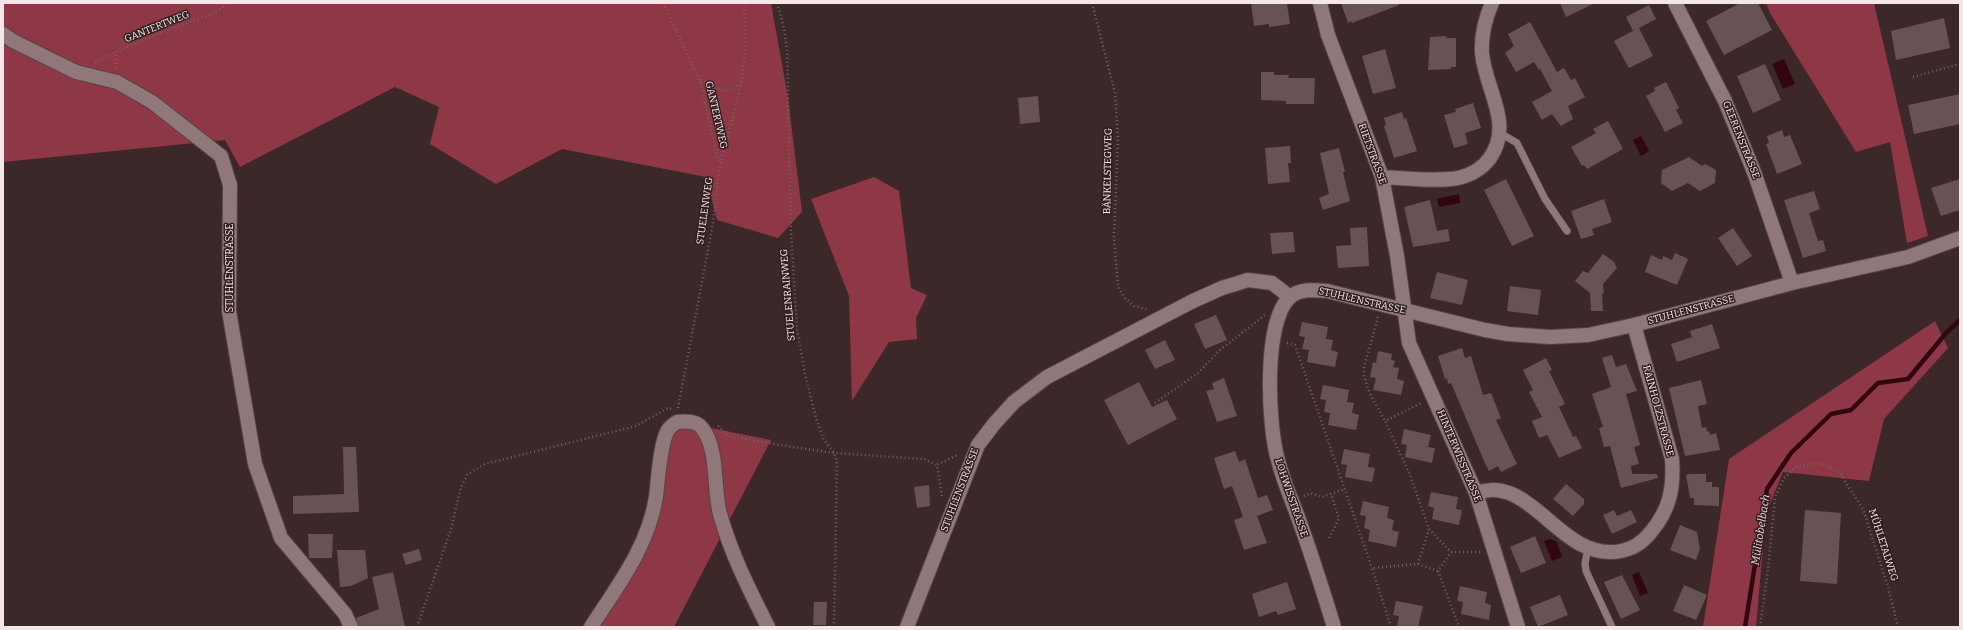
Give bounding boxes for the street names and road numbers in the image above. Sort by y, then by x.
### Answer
street label: GANTERTWEG [123,9,191,45]
street label: GANTERTWEG [702,80,730,150]
street label: GEERENSTRASSE [1720,99,1762,181]
street label: RIETSTRASSE [1355,122,1389,186]
street label: BÄNKELSTEGWEG [1101,128,1115,214]
street label: STUELENWEG [694,177,716,245]
street label: STUHLENSTRASSE [224,224,236,312]
street label: STUELENRAINWEG [778,248,798,342]
street label: STUHLENSTRASSE [1317,285,1407,317]
street label: STUHLENSTRASSE [1647,293,1735,327]
street label: RAINHOLZSTRASSE [1640,364,1676,458]
street label: HINTERWISSTRASSE [1434,408,1484,504]
street label: STUHLENSTRASSE [938,446,982,534]
street label: LOHWISSTRASSE [1272,457,1310,539]
street label: MÜHLETALWEG [1866,507,1900,583]

